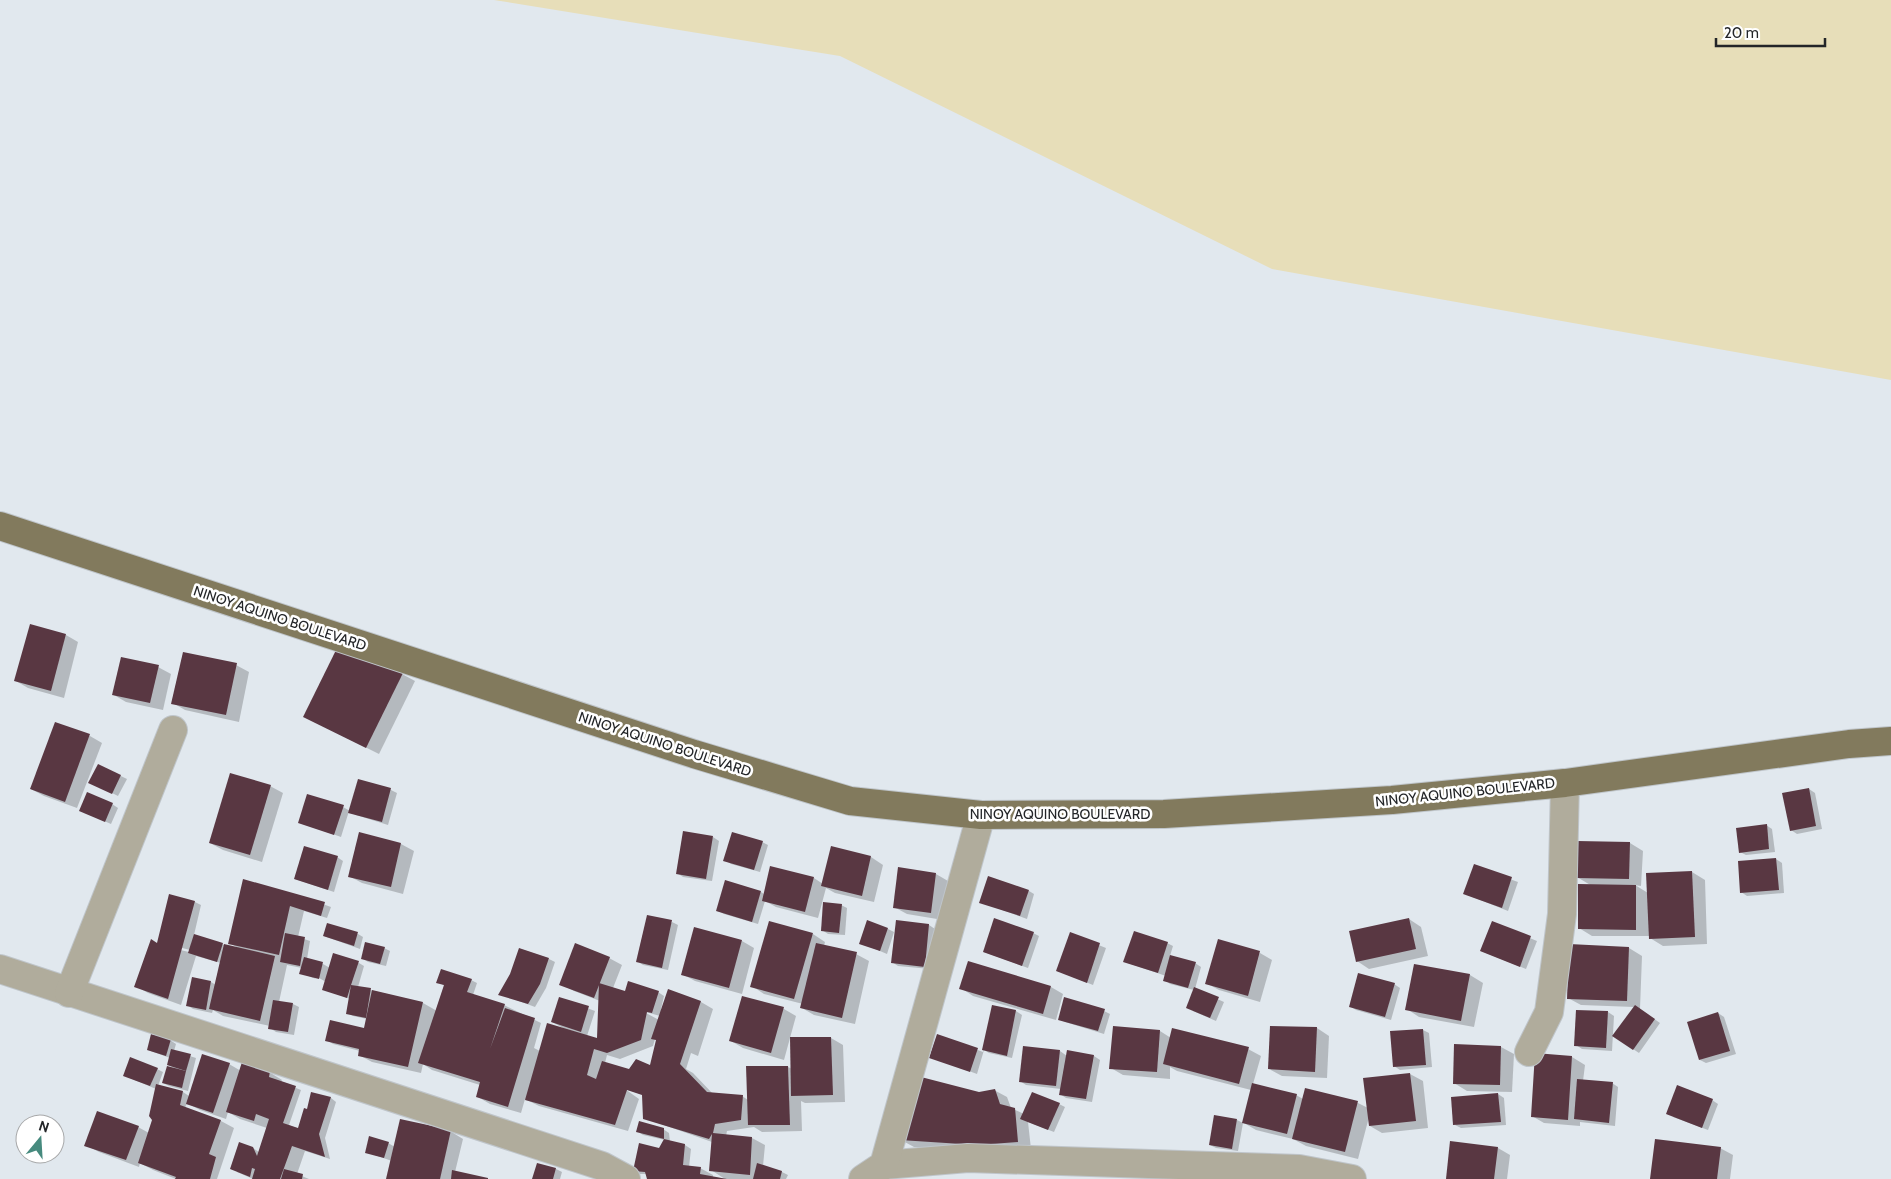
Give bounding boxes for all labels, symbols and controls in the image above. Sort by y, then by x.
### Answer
scale bar [1716,15,1825,47]
text: 20 m [1724,24,1759,42]
street label: NINOY AQUINO BOULEVARD [191,582,369,654]
street label: NINOY AQUINO BOULEVARD [576,708,754,780]
street label: NINOY AQUINO BOULEVARD [1374,774,1556,810]
street label: NINOY AQUINO BOULEVARD [970,805,1150,823]
north arrow [15,1114,65,1164]
text: N [37,1117,52,1137]

